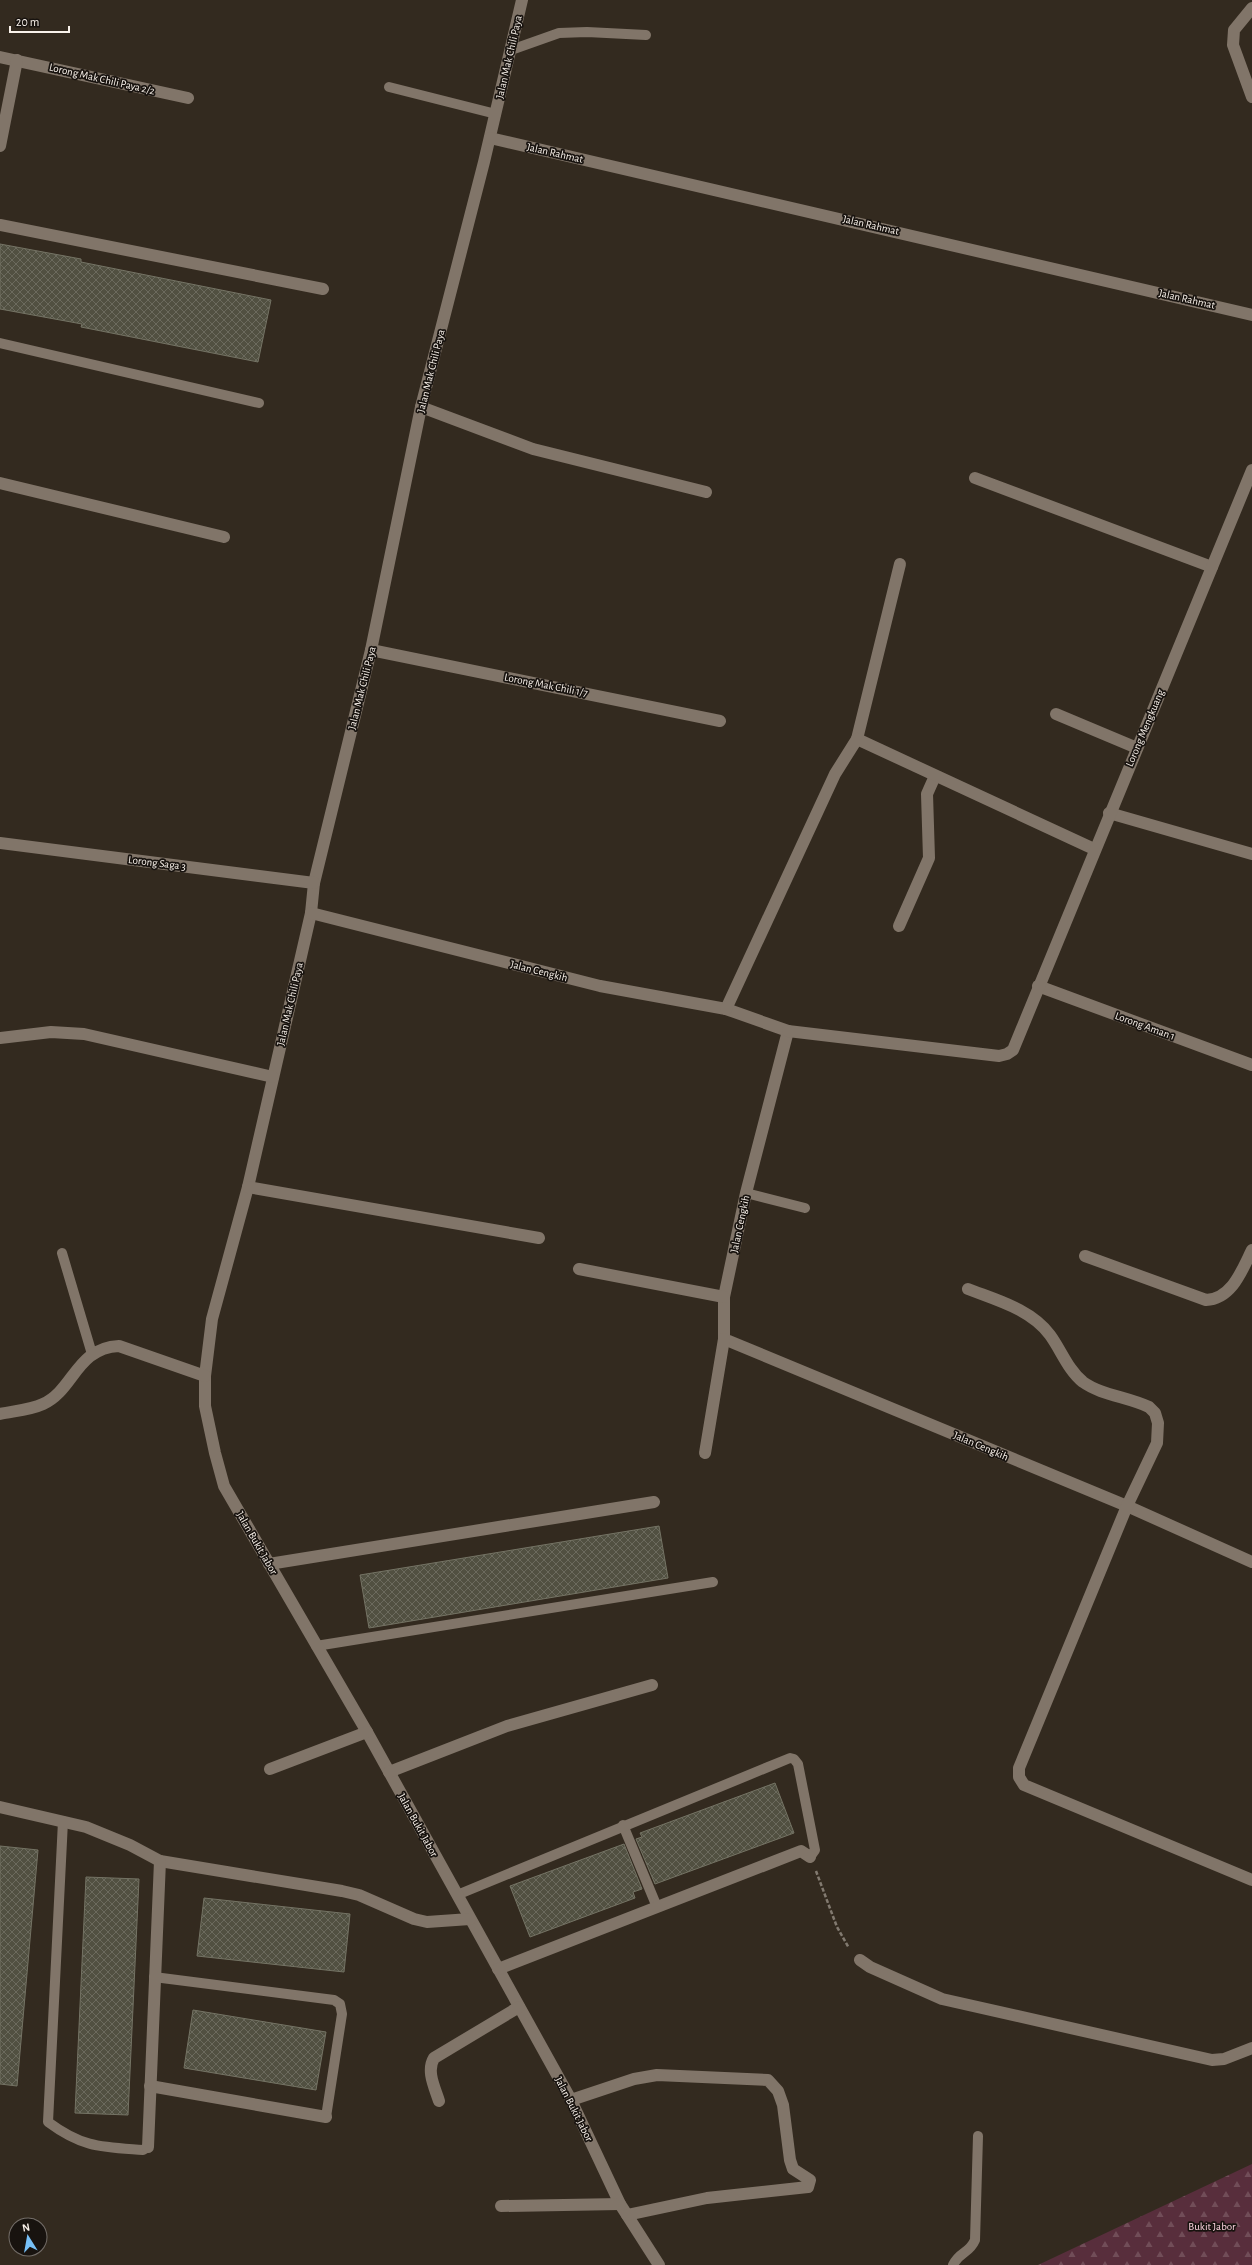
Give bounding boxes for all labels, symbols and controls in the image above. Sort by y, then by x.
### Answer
scale bar [10,8,69,34]
street label: Jalan Mak Chili Paya [494,14,524,100]
text: 20 m [16,16,39,28]
street label: Lorong Mak Chili Paya 2/2 [48,61,156,97]
street label: Jalan Rahmat [526,141,585,165]
street label: Jalan Rahmat [842,213,901,237]
street label: Jalan Rahmat [1158,287,1217,311]
street label: Jalan Mak Chili Paya [415,328,447,414]
street label: Jalan Mak Chili Paya [346,645,378,731]
street label: Lorong Mak Chili 1/7 [503,672,589,699]
street label: Lorong Mengkuang [1124,687,1166,768]
street label: Lorong Saga 3 [127,854,187,872]
street label: Jalan Cengkih [509,959,569,983]
street label: Jalan Mak Chili Paya [275,961,305,1047]
street label: Lorong Aman 1 [1114,1010,1176,1042]
street label: Jalan Cengkih [729,1194,751,1254]
street label: Jalan Cengkih [952,1430,1010,1462]
street label: Jalan Bukit Jabor [235,1510,280,1577]
street label: Jalan Bukit Jabor [396,1791,440,1859]
street label: Jalan Bukit Jabor [553,2075,595,2143]
north arrow [8,2217,48,2257]
park label: Bukit Jabor [1188,2221,1236,2232]
text: N [21,2222,31,2234]

